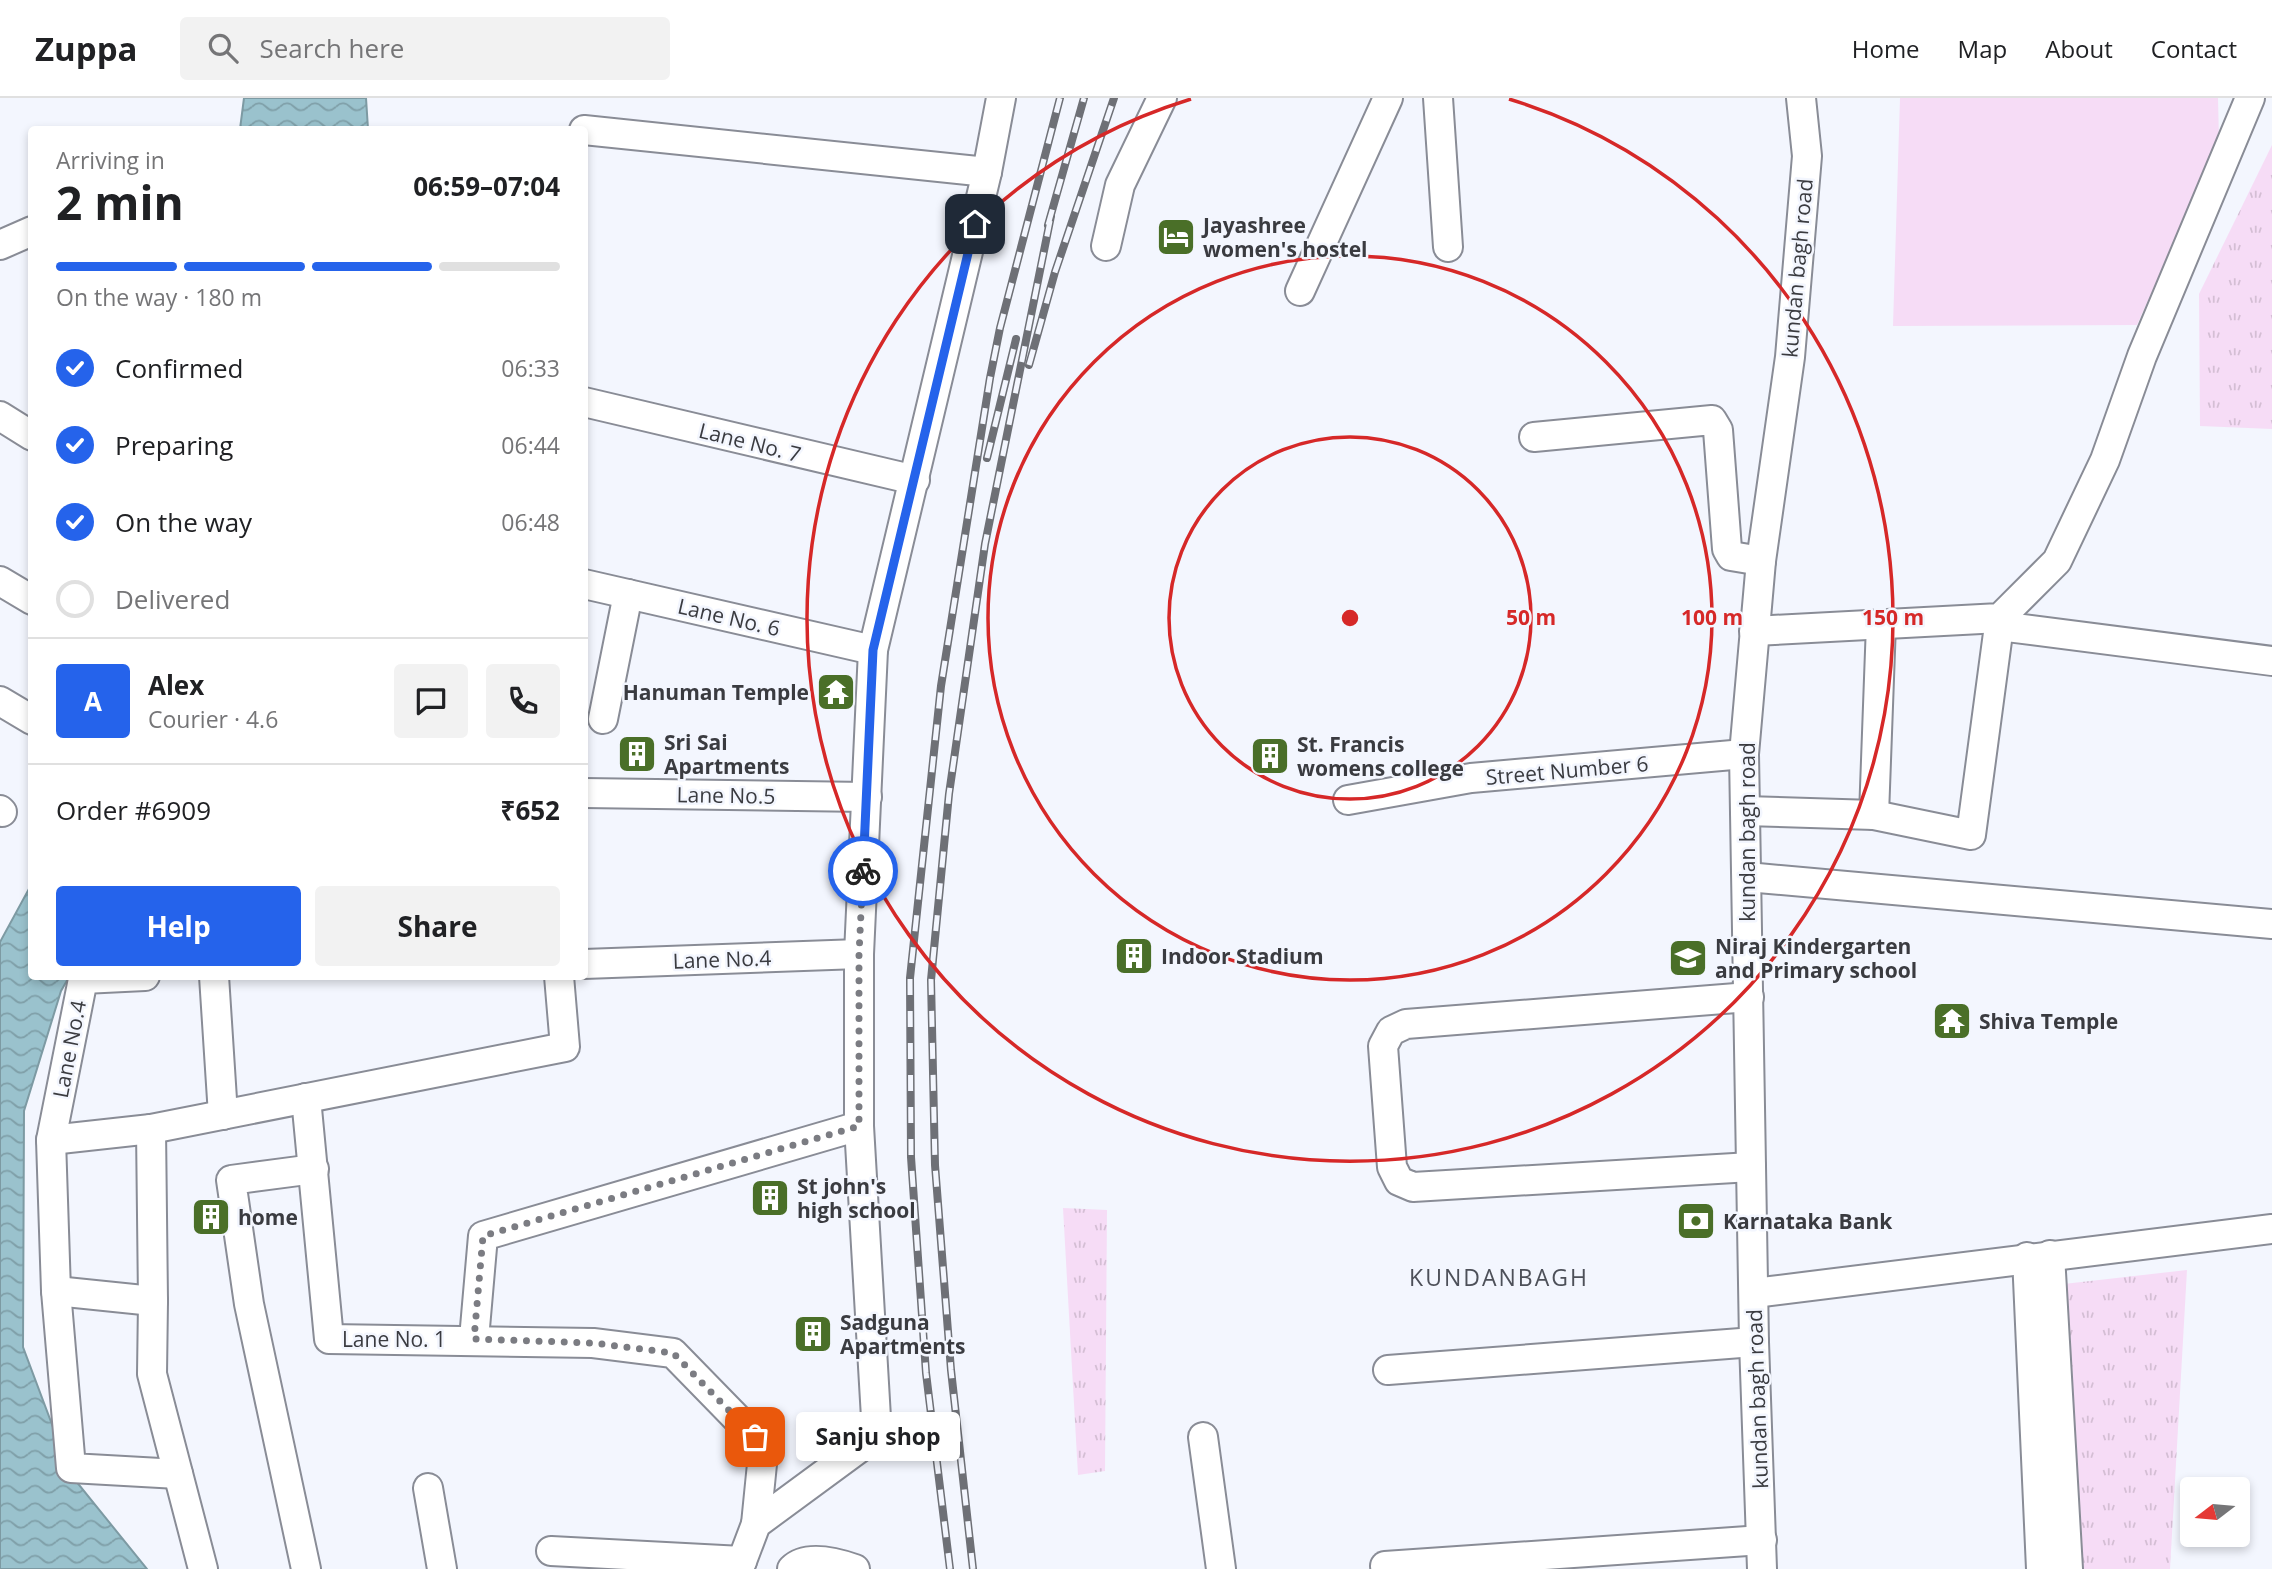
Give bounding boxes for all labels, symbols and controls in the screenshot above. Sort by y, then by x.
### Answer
search box [180,17,670,80]
text: Zuppa [35,26,138,71]
icon: search [204,29,242,67]
text: Search here [260,30,404,66]
text: Home [1852,32,1920,65]
text: Map [1958,32,2007,65]
text: About [2045,32,2113,65]
text: Contact [2151,32,2237,65]
text: Arriving in [56,144,165,176]
text: 06:59–07:04 [413,168,560,204]
text: 2 min [56,171,184,233]
street label: kundan bagh road [1775,177,1819,359]
pin [945,194,1005,254]
icon: home [956,205,994,243]
place label: Jayashree women's hostel [1201,211,1367,263]
hotel icon: Jayashree women's hostel [1155,216,1197,258]
text: On the way · 180 m [56,281,262,313]
icon: check [56,349,94,387]
text: Confirmed [115,350,243,386]
text: 06:33 [501,352,560,384]
street label: Lane No. 7 [696,416,804,468]
icon: check [56,426,94,464]
text: Preparing [115,427,233,463]
text: 06:44 [501,429,560,461]
icon: check [56,503,94,541]
text: On the way [115,504,252,540]
text: 06:48 [501,506,560,538]
text: Delivered [115,581,230,617]
street label: Lane No. 6 [675,592,783,642]
text: 50 m [1506,603,1556,631]
text: 100 m [1681,603,1743,631]
text: 150 m [1862,603,1924,631]
centre of rings [1338,606,1362,630]
button: chat [394,664,468,738]
button: phone [486,664,560,738]
text: Alex [148,667,204,703]
temple icon: Hanuman Temple [815,671,857,713]
place label: Hanuman Temple [623,678,809,706]
text: A [84,683,102,719]
text: Courier · 4.6 [148,703,278,735]
place label: Sri Sai Apartments [664,728,790,780]
place label: St. Francis womens college [1297,730,1464,782]
building icon: Sri Sai Apartments [616,733,658,775]
building icon: St. Francis womens college [1249,735,1291,777]
street label: kundan bagh road [1733,742,1761,922]
street label: Street Number 6 [1485,749,1649,791]
street label: Lane No.5 [676,780,776,810]
text: Order #6909 [56,792,211,828]
text: ₹652 [501,792,560,828]
courier [828,836,898,906]
icon: bike [844,852,882,890]
button: Help [56,886,301,966]
button: Share [315,886,560,966]
place label: Niraj Kindergarten and Primary school [1715,932,1917,984]
building icon: Indoor Stadium [1113,935,1155,977]
school or university icon: Niraj Kindergarten and Primary school [1667,937,1709,979]
place label: Indoor Stadium [1161,942,1324,970]
street label: Lane No.4 [672,943,772,975]
street label: Lane No.4 [46,998,92,1100]
temple icon: Shiva Temple [1931,1000,1973,1042]
place label: Shiva Temple [1979,1007,2118,1035]
place label: St john's high school [797,1172,916,1224]
building icon: St john's high school [749,1177,791,1219]
building icon: home [190,1196,232,1238]
bank icon: Karnataka Bank [1675,1200,1717,1242]
place label: home [238,1203,298,1231]
place label: Karnataka Bank [1723,1207,1893,1235]
district label: KUNDANBAGH [1409,1261,1589,1293]
place label: Sadguna Apartments [840,1308,966,1360]
street label: kundan bagh road [1740,1309,1774,1489]
building icon: Sadguna Apartments [792,1313,834,1355]
street label: Lane No. 1 [342,1325,446,1353]
pin [725,1407,785,1467]
callout: Sanju shop [797,1412,962,1462]
icon: bag [736,1418,774,1456]
text: Sanju shop [815,1420,941,1452]
north arrow [2180,1477,2250,1547]
map controls [2180,1477,2250,1547]

